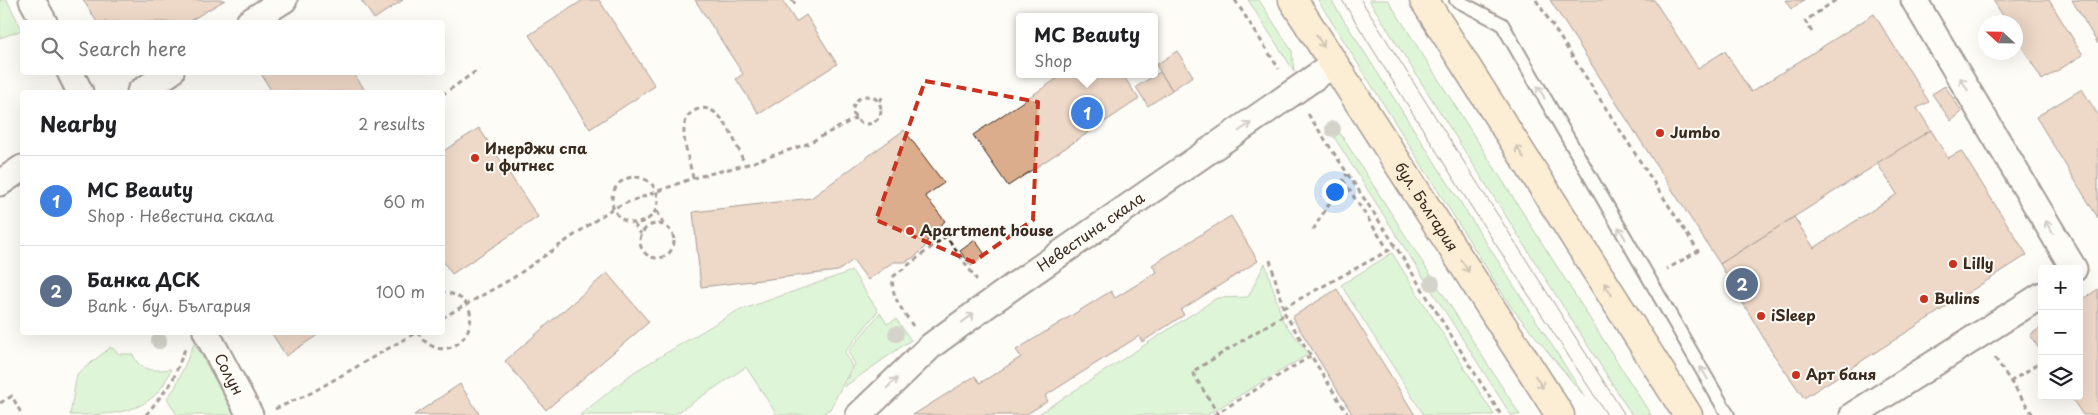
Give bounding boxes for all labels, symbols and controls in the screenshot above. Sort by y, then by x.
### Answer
popup [1016,13,1158,78]
north arrow [1978,15,2023,60]
search box [20,20,445,75]
text: MC Beauty [1034,20,1140,48]
icon: search [38,34,66,62]
text: Search here [78,34,187,62]
one-way arrow [1315,34,1325,48]
text: Shop [1034,48,1072,72]
one-way arrow [1959,78,1969,92]
one-way arrow [1536,84,1546,99]
pin: 1 [1071,94,1103,132]
text: Nearby [40,107,117,139]
text: 2 results [358,111,425,135]
place label: Jumbo [1670,120,1720,143]
one-way arrow [1238,122,1252,132]
marker: Jumbo [1654,127,1666,139]
place label: Инерджи спа и фитнес [485,136,588,176]
one-way arrow [1515,145,1525,159]
marker: Инерджи спа и фитнес [469,152,481,164]
street label: бул. България [1390,157,1465,255]
text: MC Beauty [87,175,193,203]
your location [1322,179,1348,205]
street label: Невестина скала [1032,185,1149,276]
text: 1 [52,189,60,213]
text: 60 m [383,189,425,213]
text: Shop · Невестина скала [87,203,274,227]
place label: Apartment house [920,218,1054,241]
one-way arrow [2043,220,2053,234]
marker: Apartment house [904,225,916,237]
one-way arrow [1617,225,1627,240]
place label: Lilly [1963,251,1994,274]
marker: Lilly [1947,258,1959,270]
one-way arrow [1459,259,1470,273]
text: Банка ДСК [87,265,200,293]
pin: 2 [1726,265,1758,303]
map controls [2038,265,2083,400]
button: + [2038,265,2083,310]
text: 2 [50,279,62,303]
text: 100 m [376,279,425,303]
one-way arrow [1602,282,1613,296]
place label: Bulins [1934,286,1980,309]
text: Bank · бул. България [87,293,251,317]
marker: Bulins [1918,293,1930,305]
place label: iSleep [1771,303,1816,326]
marker: iSleep [1755,310,1767,322]
button: − [2038,310,2083,355]
one-way arrow [961,313,974,324]
street label: Солун [209,349,250,399]
button: layers [2038,355,2083,400]
place label: Арт баня [1806,362,1876,385]
one-way arrow [1698,366,1708,380]
marker: Арт баня [1790,369,1802,381]
one-way arrow [1534,375,1544,389]
one-way arrow [885,377,898,389]

